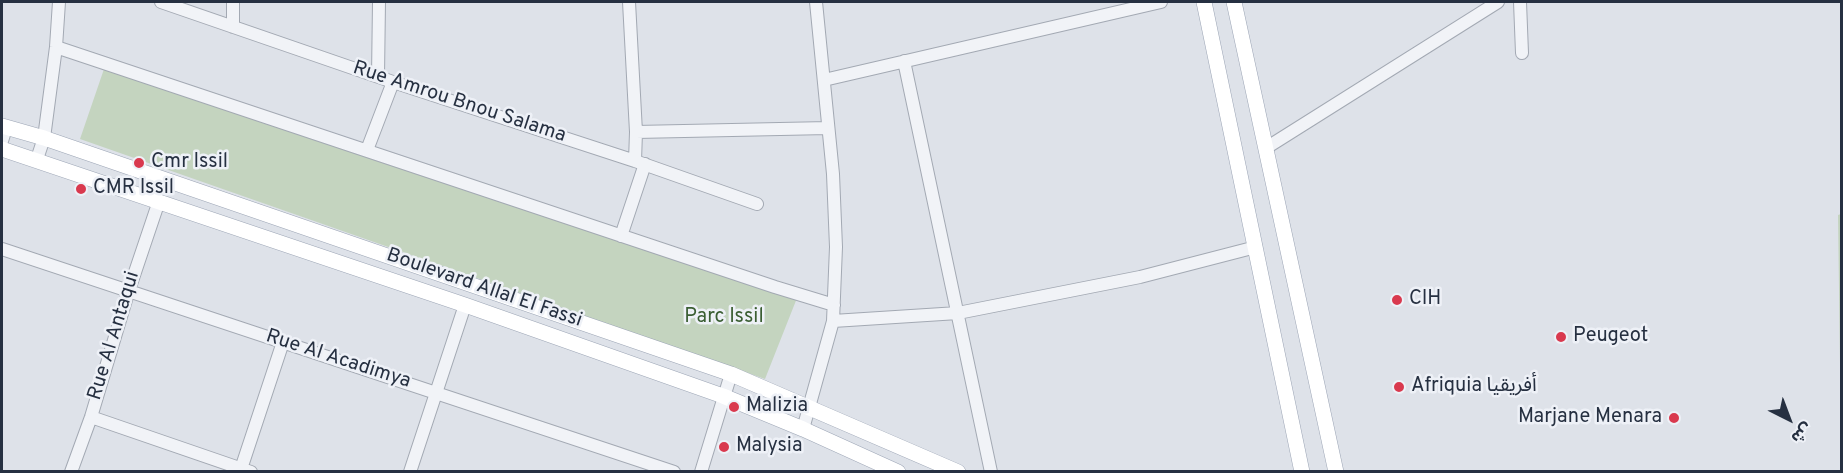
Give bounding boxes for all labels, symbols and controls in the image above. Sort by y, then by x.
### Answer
street label: Rue Amrou Bnou Salama [349,57,569,149]
place label: Cmr Issil [151,151,228,175]
marker: Cmr Issil [132,156,146,170]
place label: CMR Issil [93,177,174,201]
marker: CMR Issil [74,182,88,196]
street label: Boulevard Allal El Fassi [383,244,585,334]
street label: Rue Al Antaqui [84,269,146,403]
place label: CIH [1409,288,1441,312]
marker: CIH [1390,293,1404,307]
park label: Parc Issil [684,306,764,330]
street label: Rue Al Acadimya [262,325,414,395]
place label: Peugeot [1573,325,1648,349]
marker: Peugeot [1554,330,1568,344]
place label: Afriquia أفريقيا [1411,375,1537,399]
marker: Afriquia أفريقيا [1392,380,1406,394]
north arrow [1759,389,1819,449]
place label: Malizia [746,395,808,419]
marker: Malizia [727,400,741,414]
place label: Marjane Menara [1518,406,1662,430]
marker: Marjane Menara [1667,411,1681,425]
text: ش [1786,418,1816,447]
place label: Malysia [736,435,802,459]
marker: Malysia [717,440,731,454]

